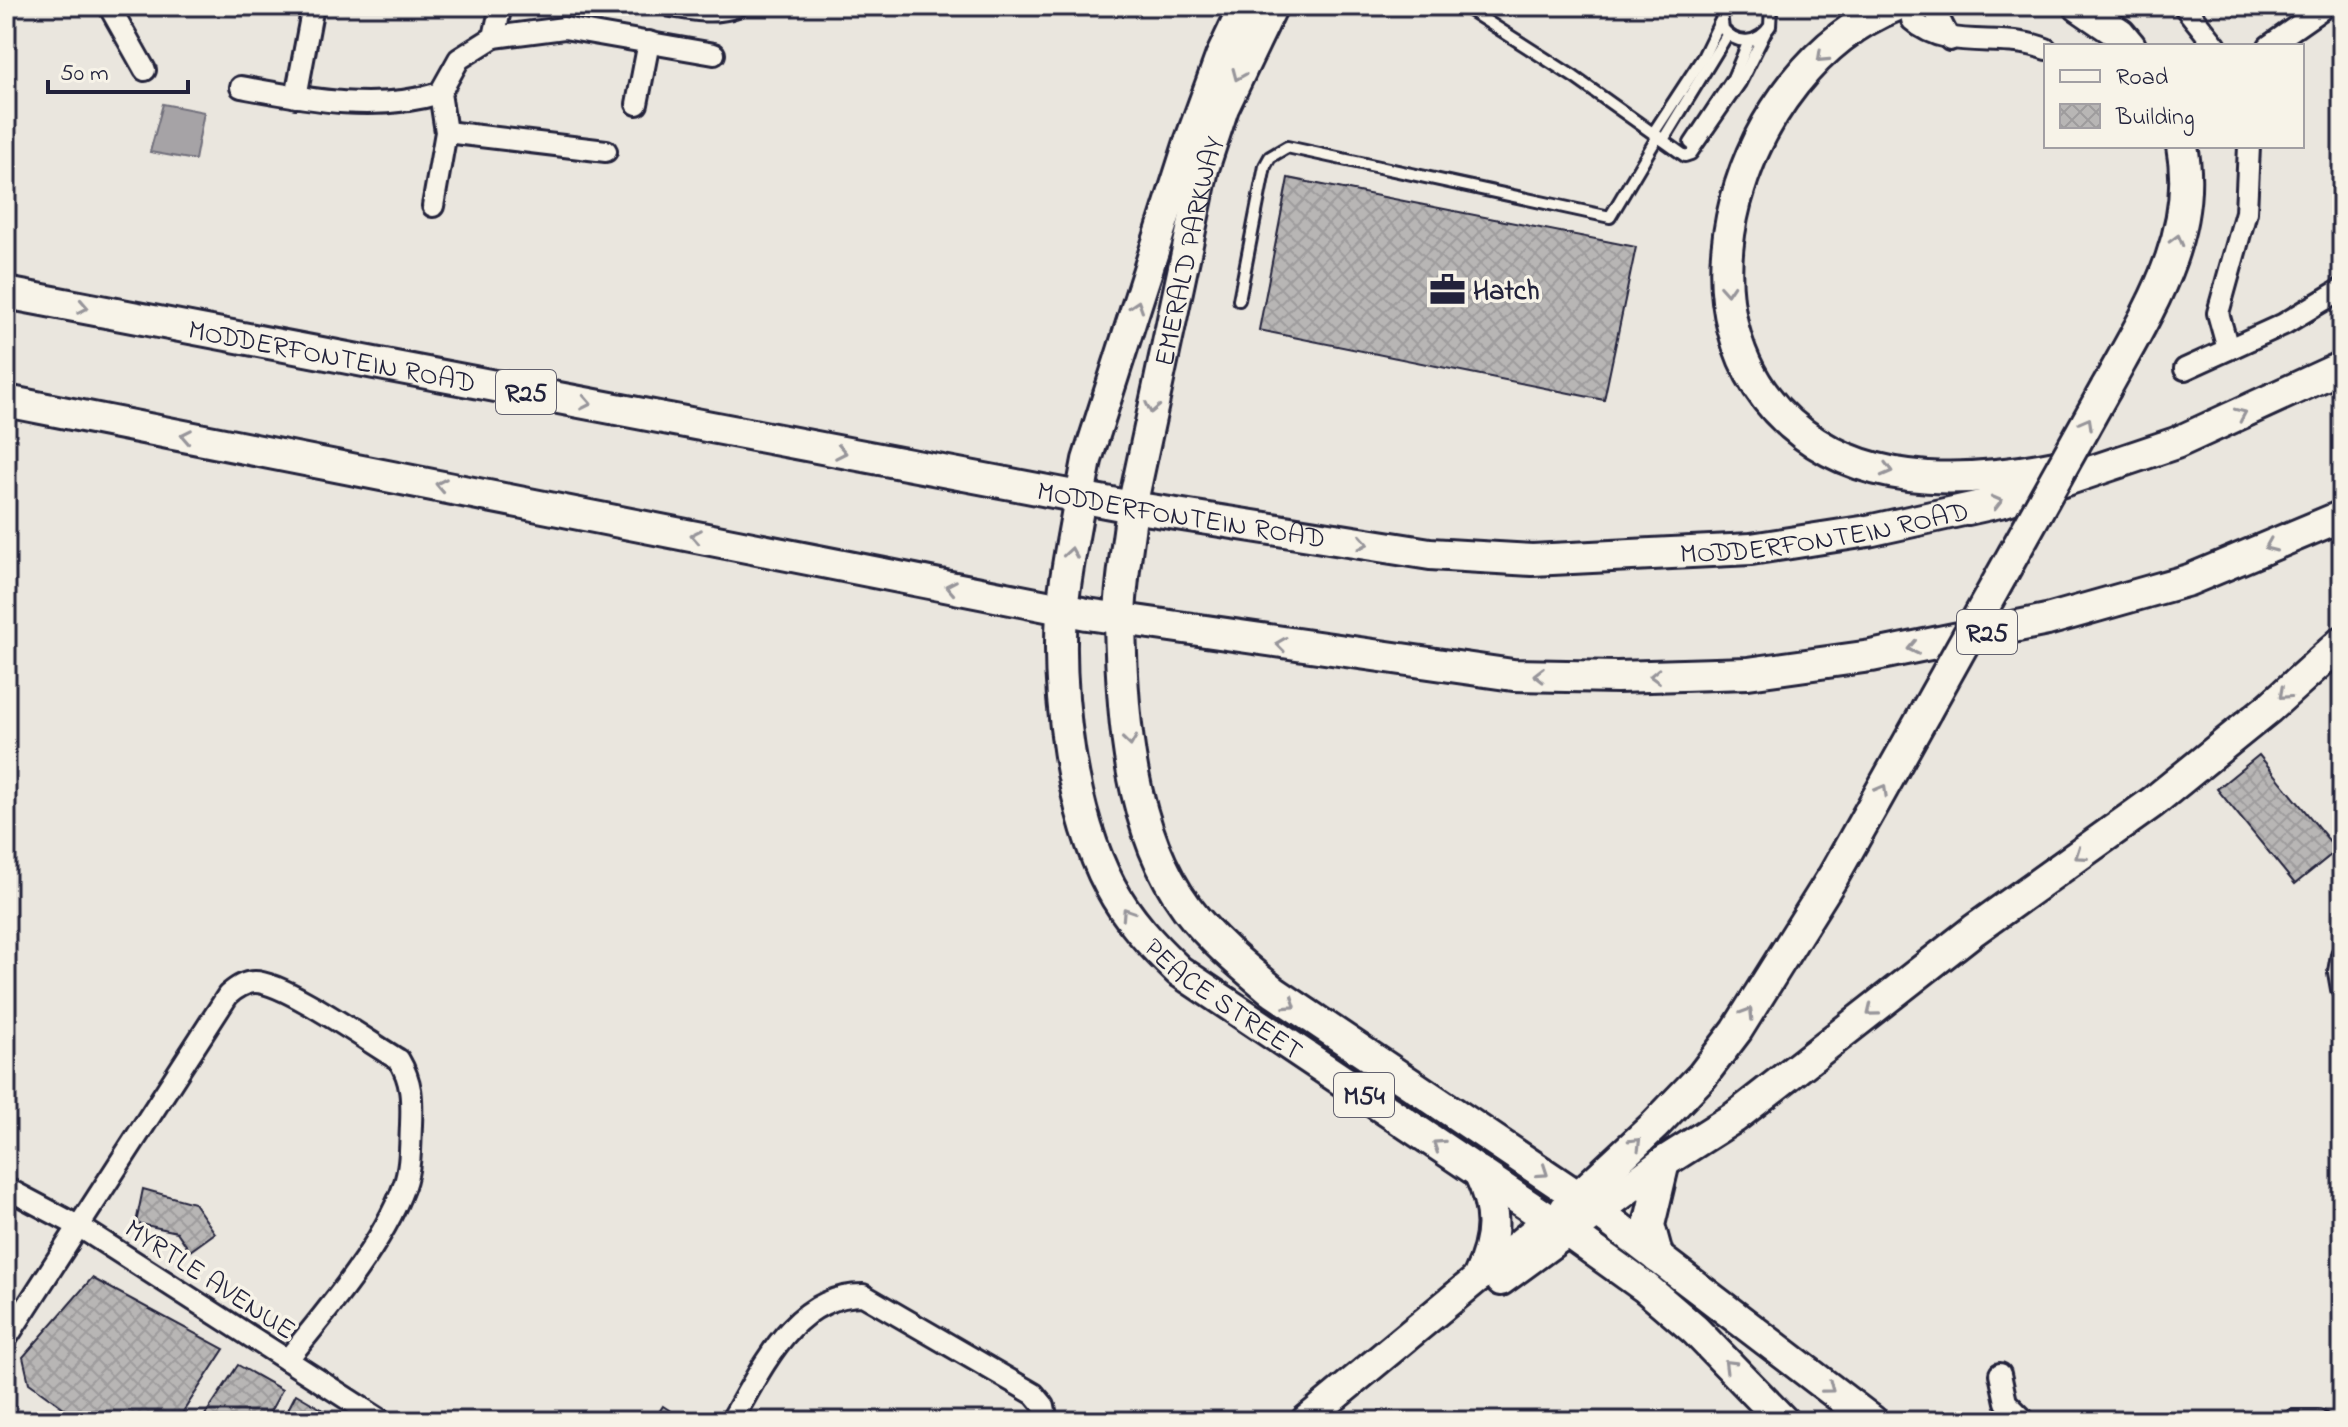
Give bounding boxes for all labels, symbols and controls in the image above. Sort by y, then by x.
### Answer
scale bar [48,44,188,94]
legend [2044,44,2304,148]
one-way arrow [1817,48,1831,63]
text: 50 m [60,57,109,92]
text: Road [2116,61,2169,96]
one-way arrow [1231,67,1247,82]
text: Building [2115,101,2195,136]
street label: EMERALD PARKWAY [1146,132,1237,370]
one-way arrow [2167,234,2184,248]
office icon: Hatch [1428,270,1466,308]
place label: Hatch [1473,272,1540,313]
one-way arrow [1718,284,1735,297]
one-way arrow [76,298,89,315]
one-way arrow [1128,299,1144,313]
street label: MODDERFONTEIN ROAD [184,311,479,406]
road number: R25 [496,370,556,414]
one-way arrow [579,394,592,411]
one-way arrow [1144,401,1161,414]
one-way arrow [2233,408,2247,424]
one-way arrow [2077,417,2093,432]
one-way arrow [179,428,192,445]
one-way arrow [834,443,847,460]
one-way arrow [1880,460,1894,477]
street label: MODDERFONTEIN ROAD [1033,472,1328,561]
one-way arrow [434,478,448,495]
street label: MODDERFONTEIN ROAD [1679,492,1973,577]
one-way arrow [1989,495,2003,512]
one-way arrow [690,528,703,545]
one-way arrow [1356,534,1370,551]
one-way arrow [2264,537,2278,553]
one-way arrow [1062,546,1079,560]
one-way arrow [945,579,958,596]
road number: R25 [1957,610,2017,654]
one-way arrow [1274,636,1288,653]
one-way arrow [1907,639,1920,656]
one-way arrow [1532,667,1545,684]
one-way arrow [1648,667,1661,684]
one-way arrow [2279,684,2294,699]
one-way arrow [1121,734,1138,748]
one-way arrow [1872,784,1888,798]
one-way arrow [2075,845,2089,860]
one-way arrow [1122,908,1137,922]
street label: PEACE STREET [1133,930,1310,1072]
one-way arrow [1283,994,1297,1009]
one-way arrow [1866,1001,1881,1015]
one-way arrow [1739,1007,1754,1021]
road number: M54 [1334,1073,1394,1117]
one-way arrow [1627,1138,1641,1153]
one-way arrow [1432,1140,1446,1155]
one-way arrow [1534,1162,1549,1177]
street label: MYRTLE AVENUE [115,1210,303,1352]
one-way arrow [1724,1360,1738,1374]
one-way arrow [1820,1379,1835,1393]

